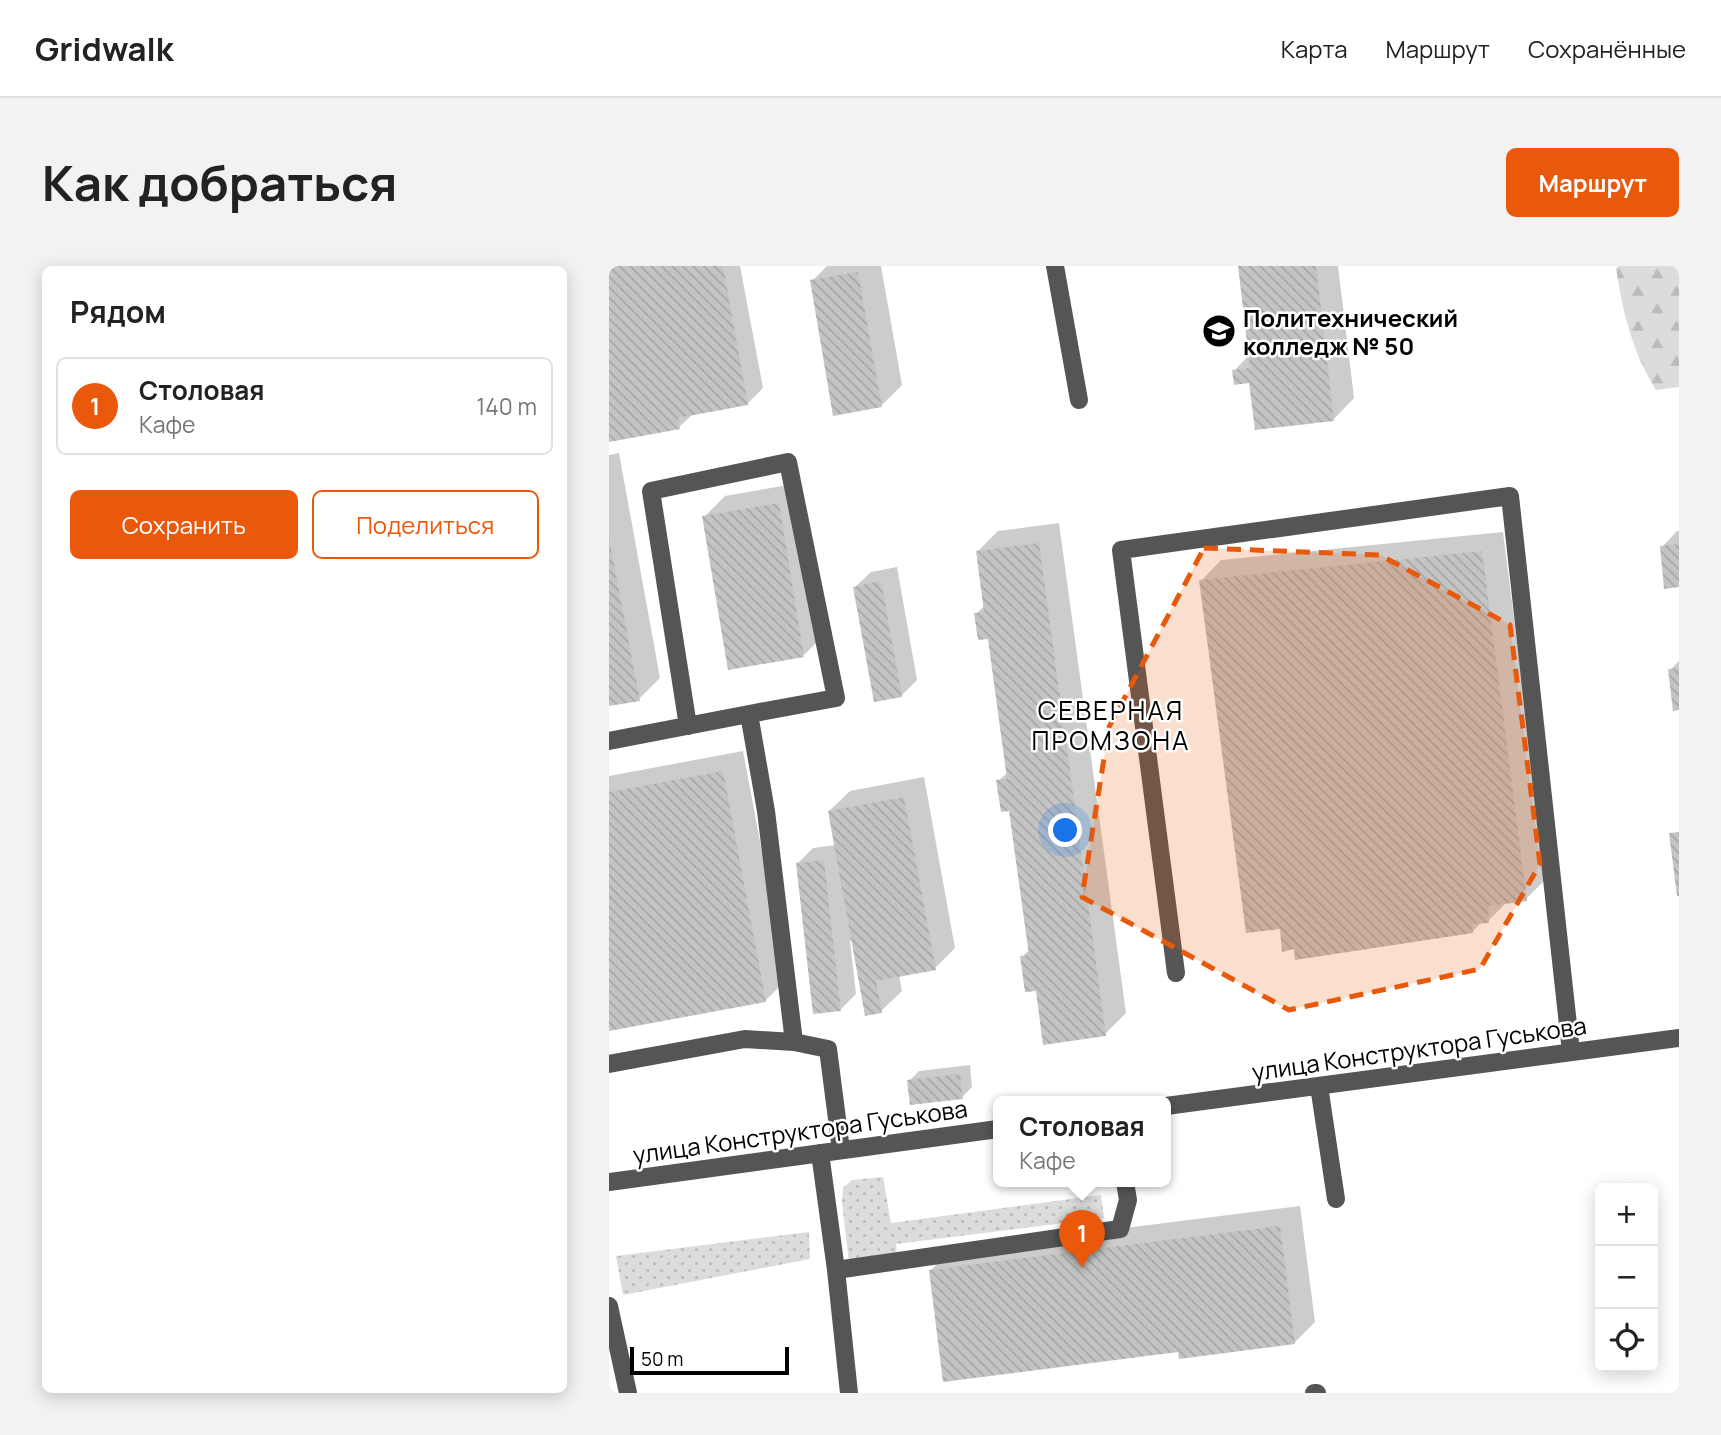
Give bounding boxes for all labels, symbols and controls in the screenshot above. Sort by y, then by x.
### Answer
text: Gridwalk [35,26,173,71]
text: Карта [1281,32,1348,65]
text: Маршрут [1386,32,1490,65]
text: Сохранённые [1528,32,1686,65]
button: Маршрут [1506,148,1679,217]
text: Как добраться [42,149,397,216]
text: Рядом [70,291,166,332]
place label: Политехнический колледж № 50 [1243,301,1458,362]
school or university icon: Политехнический колледж № 50 [1200,312,1238,350]
text: Столовая [139,372,264,408]
text: 1 [90,390,100,422]
text: 140 m [476,390,537,422]
text: Кафе [139,408,195,440]
button: Сохранить [70,490,298,559]
button: Поделиться [312,490,539,559]
district label: СЕВЕРНАЯ ПРОМЗОНА [1032,692,1190,758]
your location [1048,813,1082,847]
street label: улица Конструктора Гуськова [1250,1008,1588,1088]
street label: улица Конструктора Гуськова [631,1091,969,1171]
popup [993,1096,1171,1187]
text: Столовая [1019,1108,1145,1144]
text: Кафе [1019,1144,1076,1176]
map controls [1595,1183,1658,1372]
button: + [1595,1183,1658,1246]
pin: 1 [1059,1210,1105,1268]
button: − [1595,1246,1658,1309]
button: locate [1595,1309,1658,1372]
scale bar [630,1344,789,1376]
text: 50 m [641,1346,683,1372]

